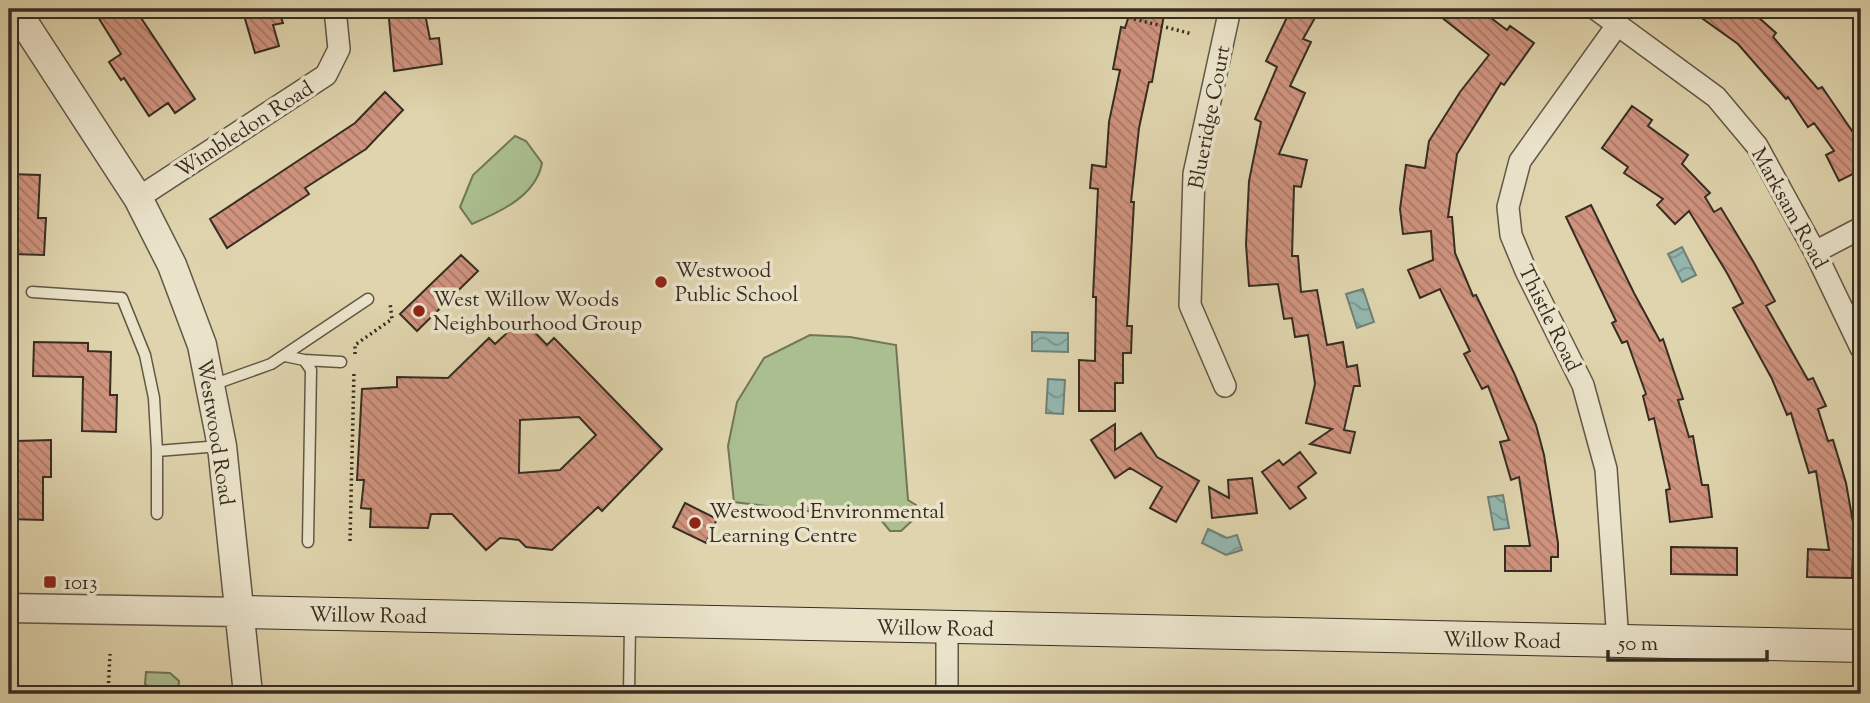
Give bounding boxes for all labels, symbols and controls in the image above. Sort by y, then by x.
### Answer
street label: Blueridge Court [1182,43,1240,192]
street label: Wimbledon Road [170,75,320,187]
street label: Marksam Road [1742,143,1834,275]
place label: Westwood Public School [675,257,798,311]
street label: Thistle Road [1509,260,1587,378]
marker: Westwood Public School [653,274,669,290]
place label: West Willow Woods Neighbourhood Group [433,286,642,340]
marker: West Willow Woods Neighbourhood Group [411,303,427,319]
street label: Westwood Road [188,357,240,508]
place label: Westwood Environmental Learning Centre [709,498,945,552]
marker: Westwood Environmental Learning Centre [687,515,703,531]
place label: 1013 [64,569,97,599]
marker: 1013 [42,574,58,590]
street label: Willow Road [309,601,427,633]
street label: Willow Road [876,614,994,646]
scale bar [1608,619,1767,663]
street label: Willow Road [1443,626,1561,658]
text: 50 m [1617,630,1658,660]

